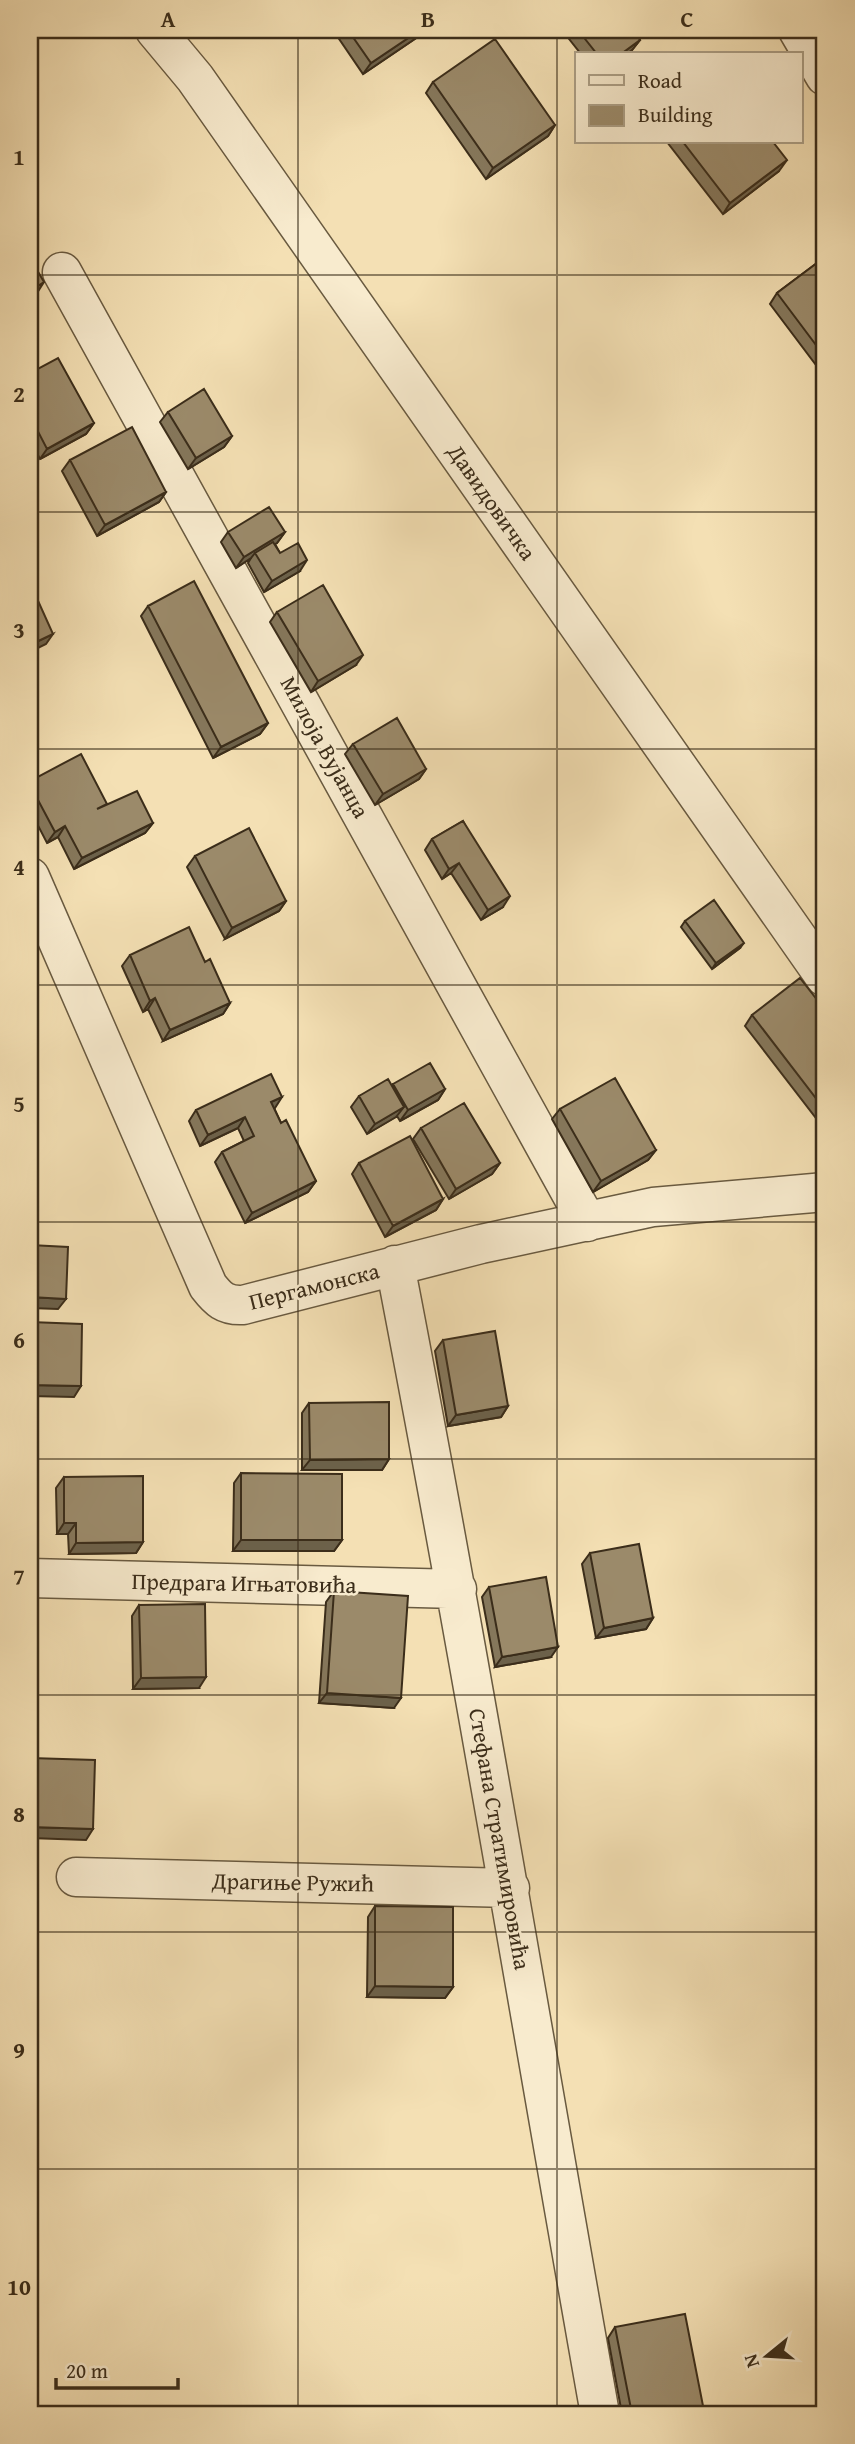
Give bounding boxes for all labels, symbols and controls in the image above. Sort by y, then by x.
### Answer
text: A [161,2,176,35]
text: B [421,2,435,35]
text: C [680,2,694,35]
legend [575,52,802,144]
text: Road [638,65,683,96]
text: Building [638,99,713,130]
text: 1 [13,140,25,173]
text: 2 [13,377,25,410]
street label: Давидовичка [440,436,545,567]
text: 3 [13,613,25,646]
street label: Милоја Вујанца [273,670,378,824]
text: 4 [13,850,25,883]
text: 5 [13,1087,25,1120]
street label: Пергамонска [245,1253,383,1318]
text: 6 [13,1323,25,1356]
text: 7 [13,1560,25,1593]
street label: Предрага Игњатовића [131,1564,357,1601]
street label: Стефана Стратимировића [461,1706,540,1972]
text: 8 [13,1797,25,1830]
street label: Драгиње Ружић [211,1864,374,1899]
text: 9 [13,2033,25,2066]
text: 10 [7,2270,31,2303]
north arrow [732,2322,802,2392]
scale bar [56,2346,178,2390]
text: N [735,2351,766,2372]
text: 20 m [66,2355,108,2386]

